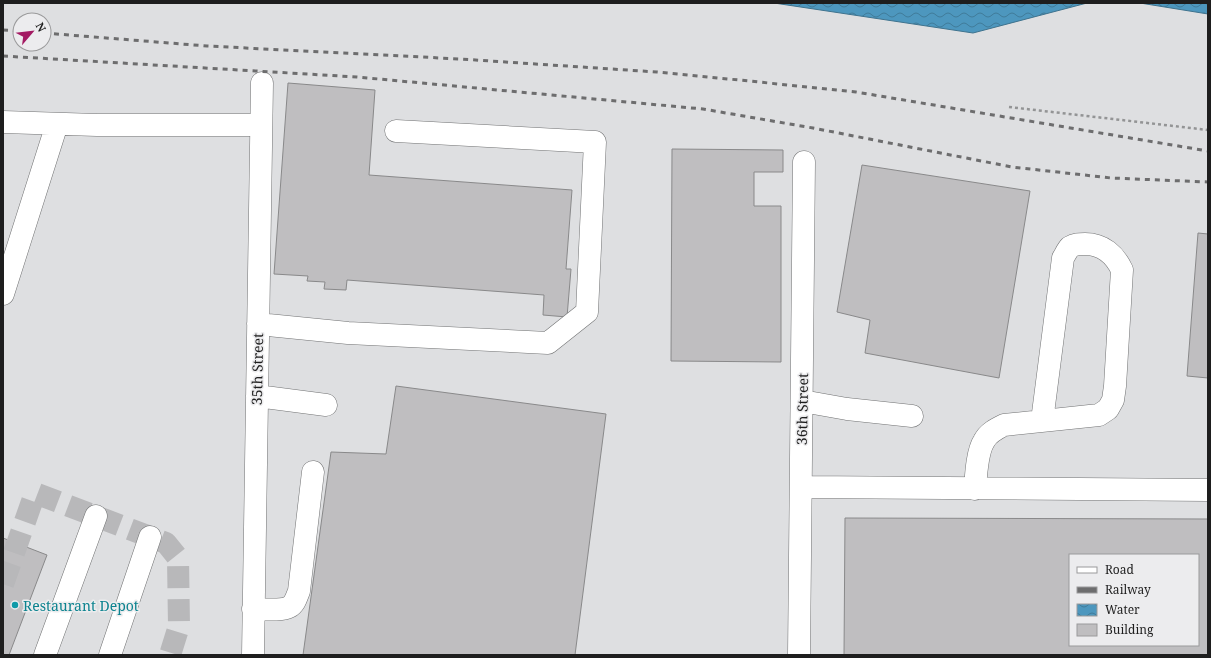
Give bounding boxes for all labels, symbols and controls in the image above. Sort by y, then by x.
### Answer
north arrow [12,12,52,52]
text: N [33,20,50,35]
street label: 35th Street [247,333,267,405]
street label: 36th Street [792,373,812,445]
legend [1069,554,1199,646]
text: Road [1105,561,1135,578]
text: Railway [1105,581,1151,598]
place label: Restaurant Depot [23,596,139,615]
marker: Restaurant Depot [10,600,20,610]
text: Water [1105,601,1140,618]
text: Building [1105,621,1154,638]

